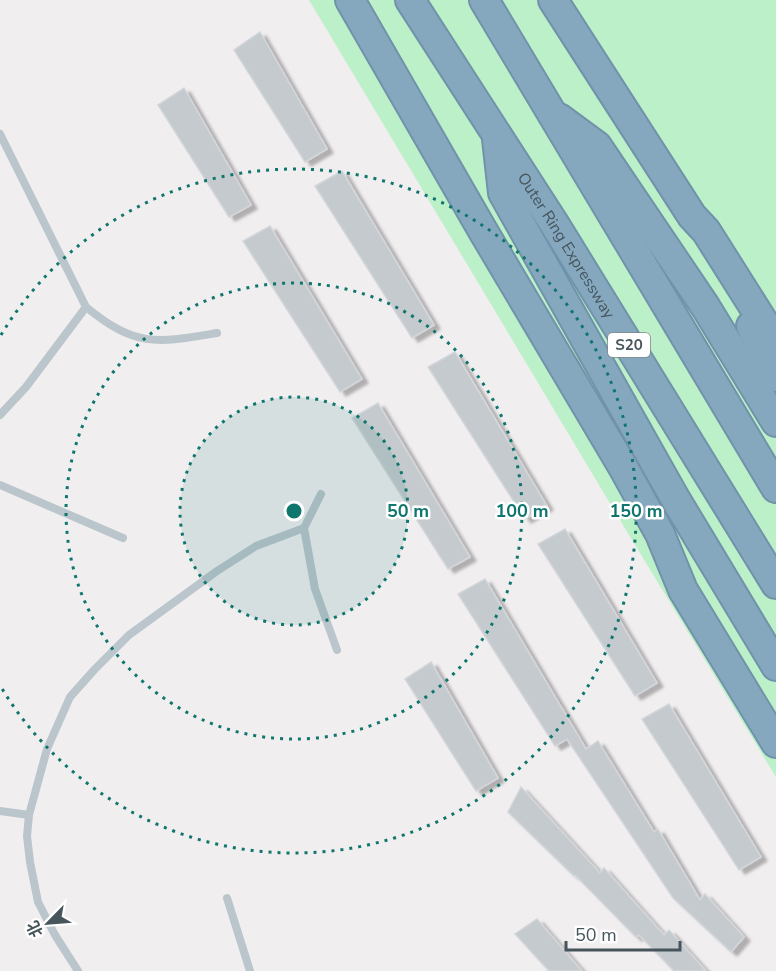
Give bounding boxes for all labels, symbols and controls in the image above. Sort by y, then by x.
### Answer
street label: Outer Ring Expressway [512,168,620,324]
road number: S20 [608,333,650,357]
text: 50 m [387,499,429,523]
text: 100 m [495,499,549,523]
text: 150 m [609,499,663,523]
centre of rings [284,501,304,521]
north arrow [18,893,78,953]
scale bar [566,914,680,952]
text: 北 [22,917,49,941]
text: 50 m [575,923,617,947]

